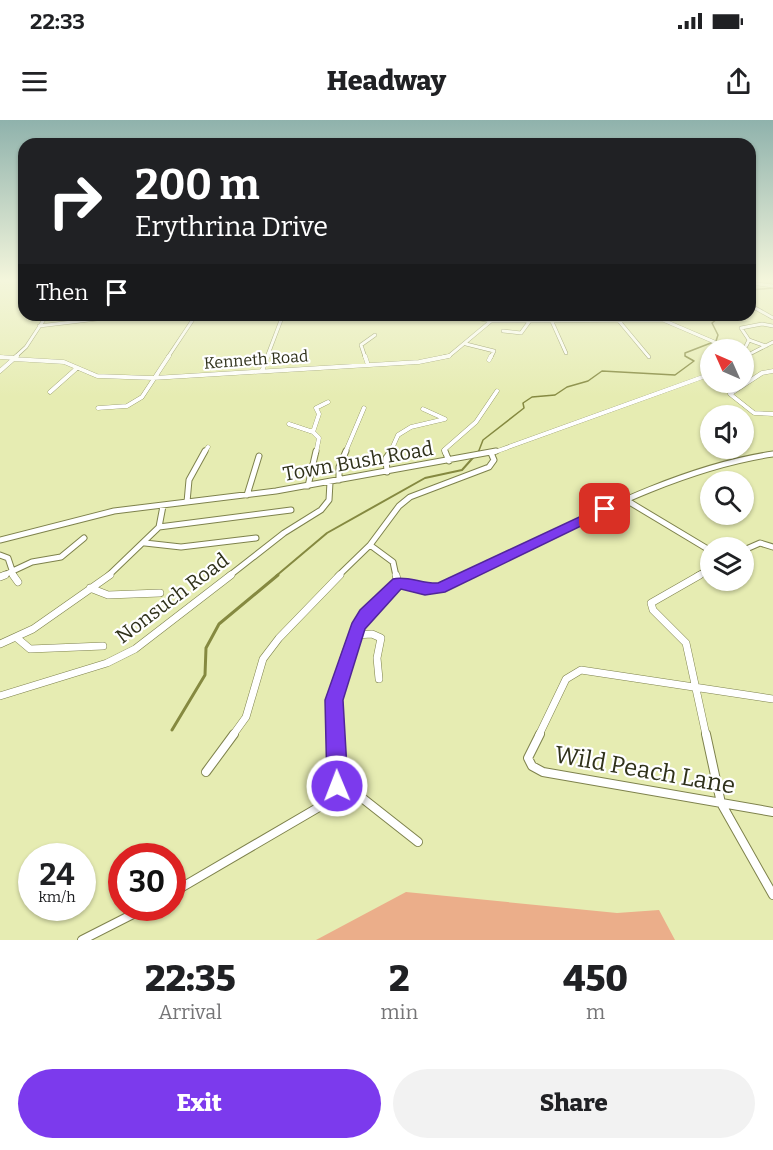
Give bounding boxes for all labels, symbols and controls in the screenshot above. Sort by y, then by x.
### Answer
text: 22:33 [30,8,85,35]
icon: menu [18,65,51,98]
text: Headway [327,65,446,97]
icon: share [722,65,755,98]
text: 200 m [135,160,260,210]
icon: right [36,162,114,240]
text: Erythrina Drive [135,211,328,243]
icon: arrive [100,276,133,309]
text: Then [36,279,88,306]
north arrow [700,339,754,393]
map controls [700,339,754,591]
street label: Kenneth Road [203,346,309,373]
button: sound [700,405,754,459]
street label: Town Bush Road [281,436,435,486]
button: search [700,471,754,525]
pin [579,483,630,534]
icon: arrive [588,492,621,525]
button: layers [700,537,754,591]
street label: Nonsuch Road [111,548,233,648]
street label: Wild Peach Lane [553,740,737,800]
position arrow [305,754,369,818]
speed limit sign: 30 [108,843,186,921]
text: 24 [39,857,75,893]
text: km/h [38,888,76,906]
text: 22:35 [145,957,236,1001]
text: 2 [389,957,410,1001]
text: 450 [563,957,628,1001]
text: Arrival [159,1000,222,1024]
text: min [381,1000,418,1024]
text: m [586,1000,605,1024]
button: Exit [18,1069,381,1138]
button: Share [393,1069,755,1138]

